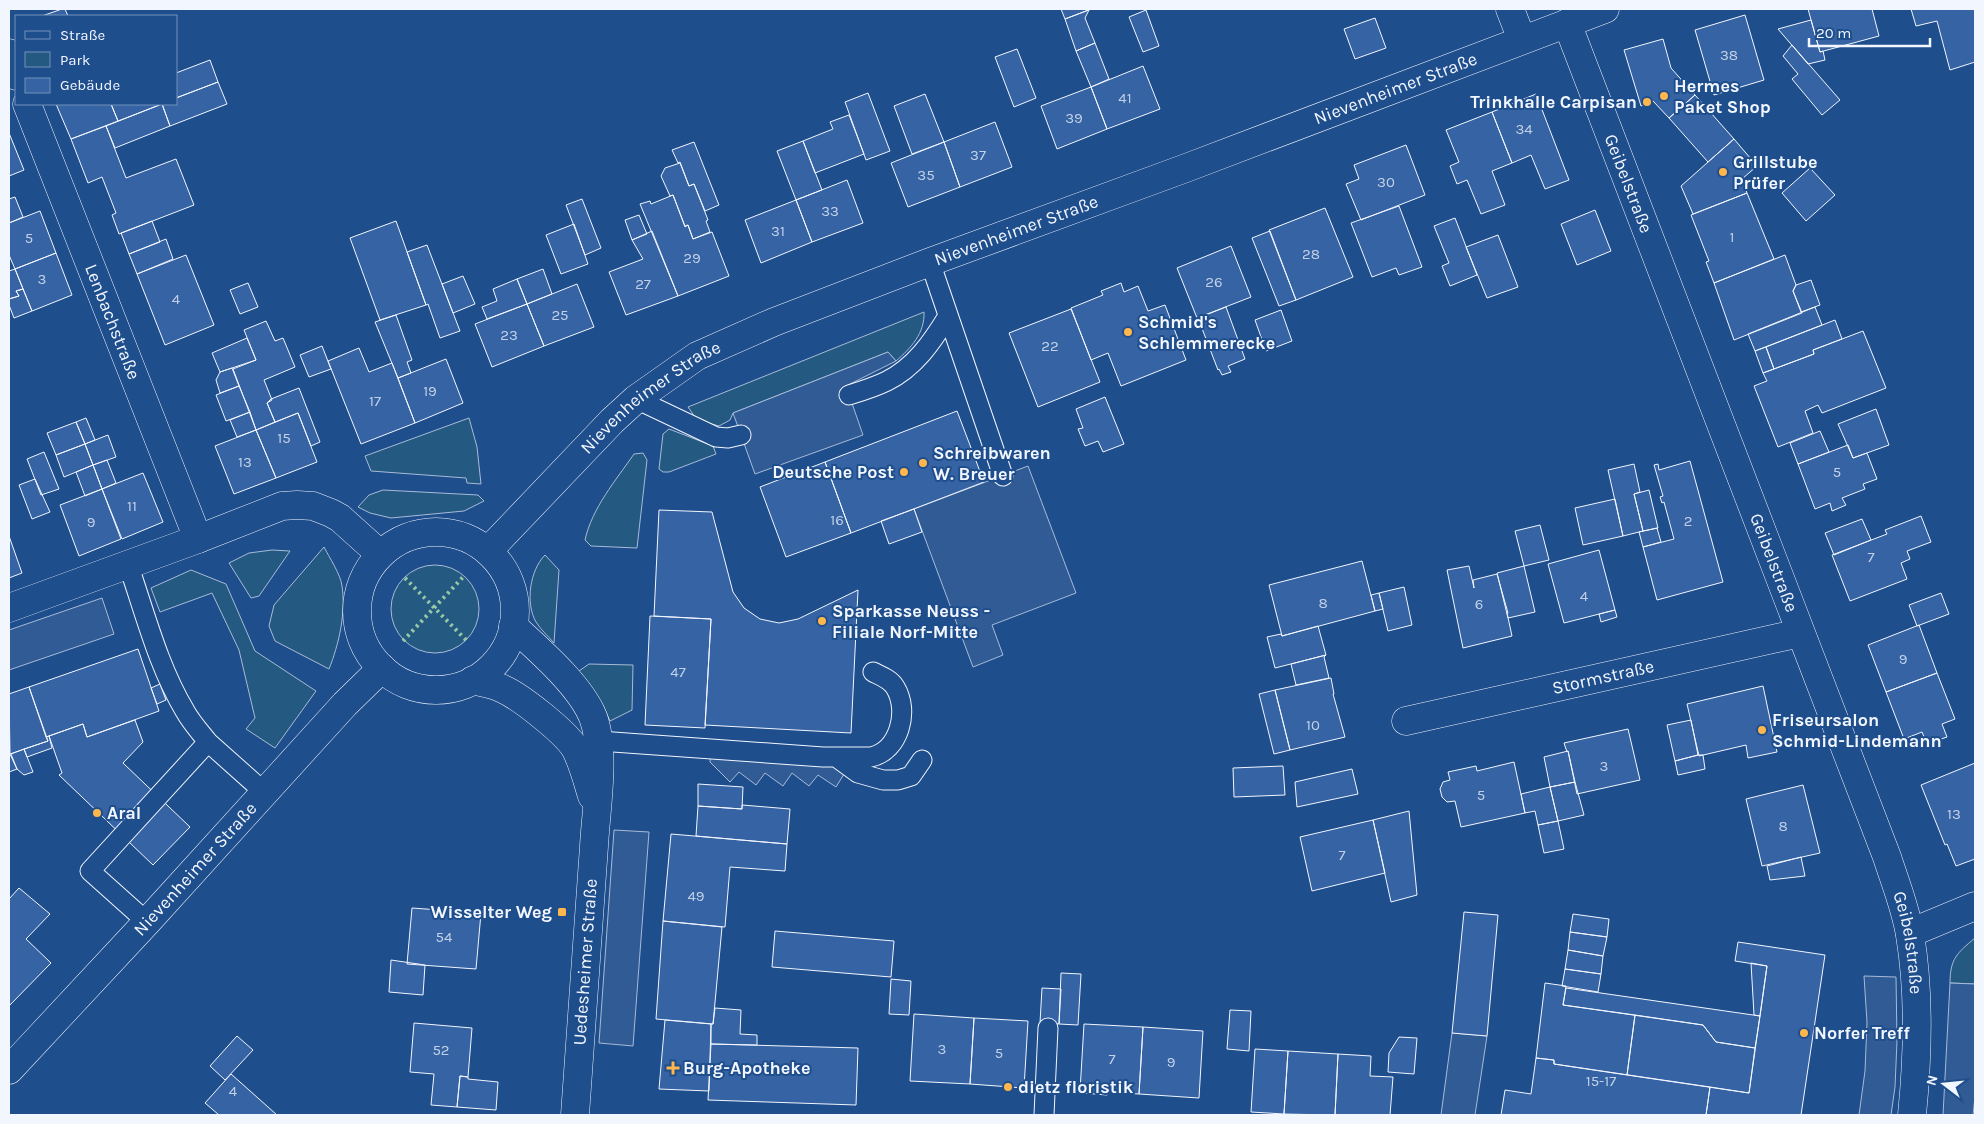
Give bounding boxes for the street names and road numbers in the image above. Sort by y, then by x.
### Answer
street label: Nievenheimer Straße [1311,48,1480,129]
street label: Geibelstraße [1600,131,1658,236]
street label: Nievenheimer Straße [931,190,1101,270]
street label: Lenbachstraße [80,261,145,383]
street label: Nievenheimer Straße [576,336,724,458]
street label: Geibelstraße [1745,510,1803,615]
street label: Stormstraße [1550,655,1656,699]
street label: Nievenheimer Straße [129,798,261,940]
street label: Uedesheimer Straße [568,878,602,1046]
street label: Geibelstraße [1888,888,1927,995]

